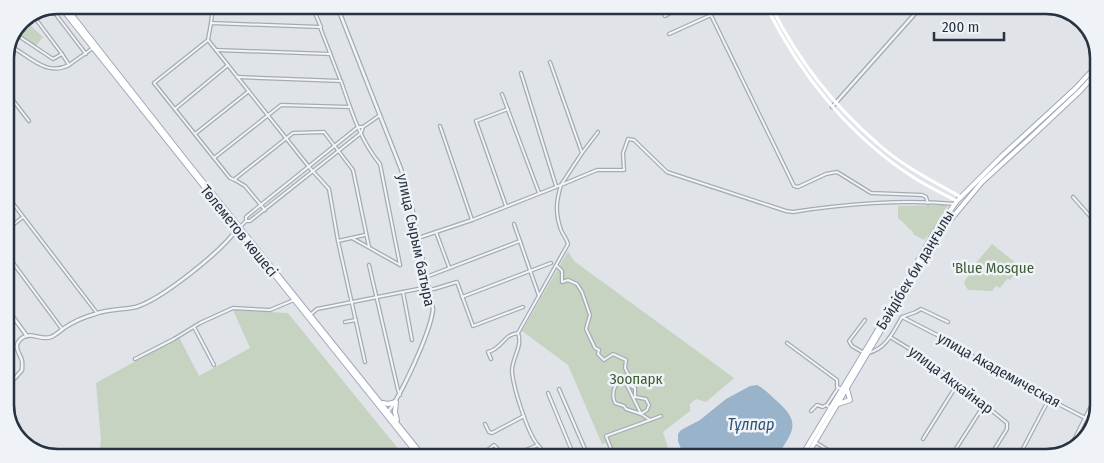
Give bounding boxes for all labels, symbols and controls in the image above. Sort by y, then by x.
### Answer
scale bar [934,10,1004,42]
text: 200 m [942,18,979,36]
street label: улица Сырым батыра [393,172,439,308]
street label: Төлеметов көшесі [196,181,282,281]
street label: Бәйдібек би даңғылы [872,207,958,333]
park label: 'Blue Mosque [952,259,1034,277]
street label: улица Академическая [934,329,1064,411]
street label: улица Аккайнар [905,342,997,418]
park label: Зоопарк [609,370,663,388]
water label: Тұлпар [727,415,775,434]

